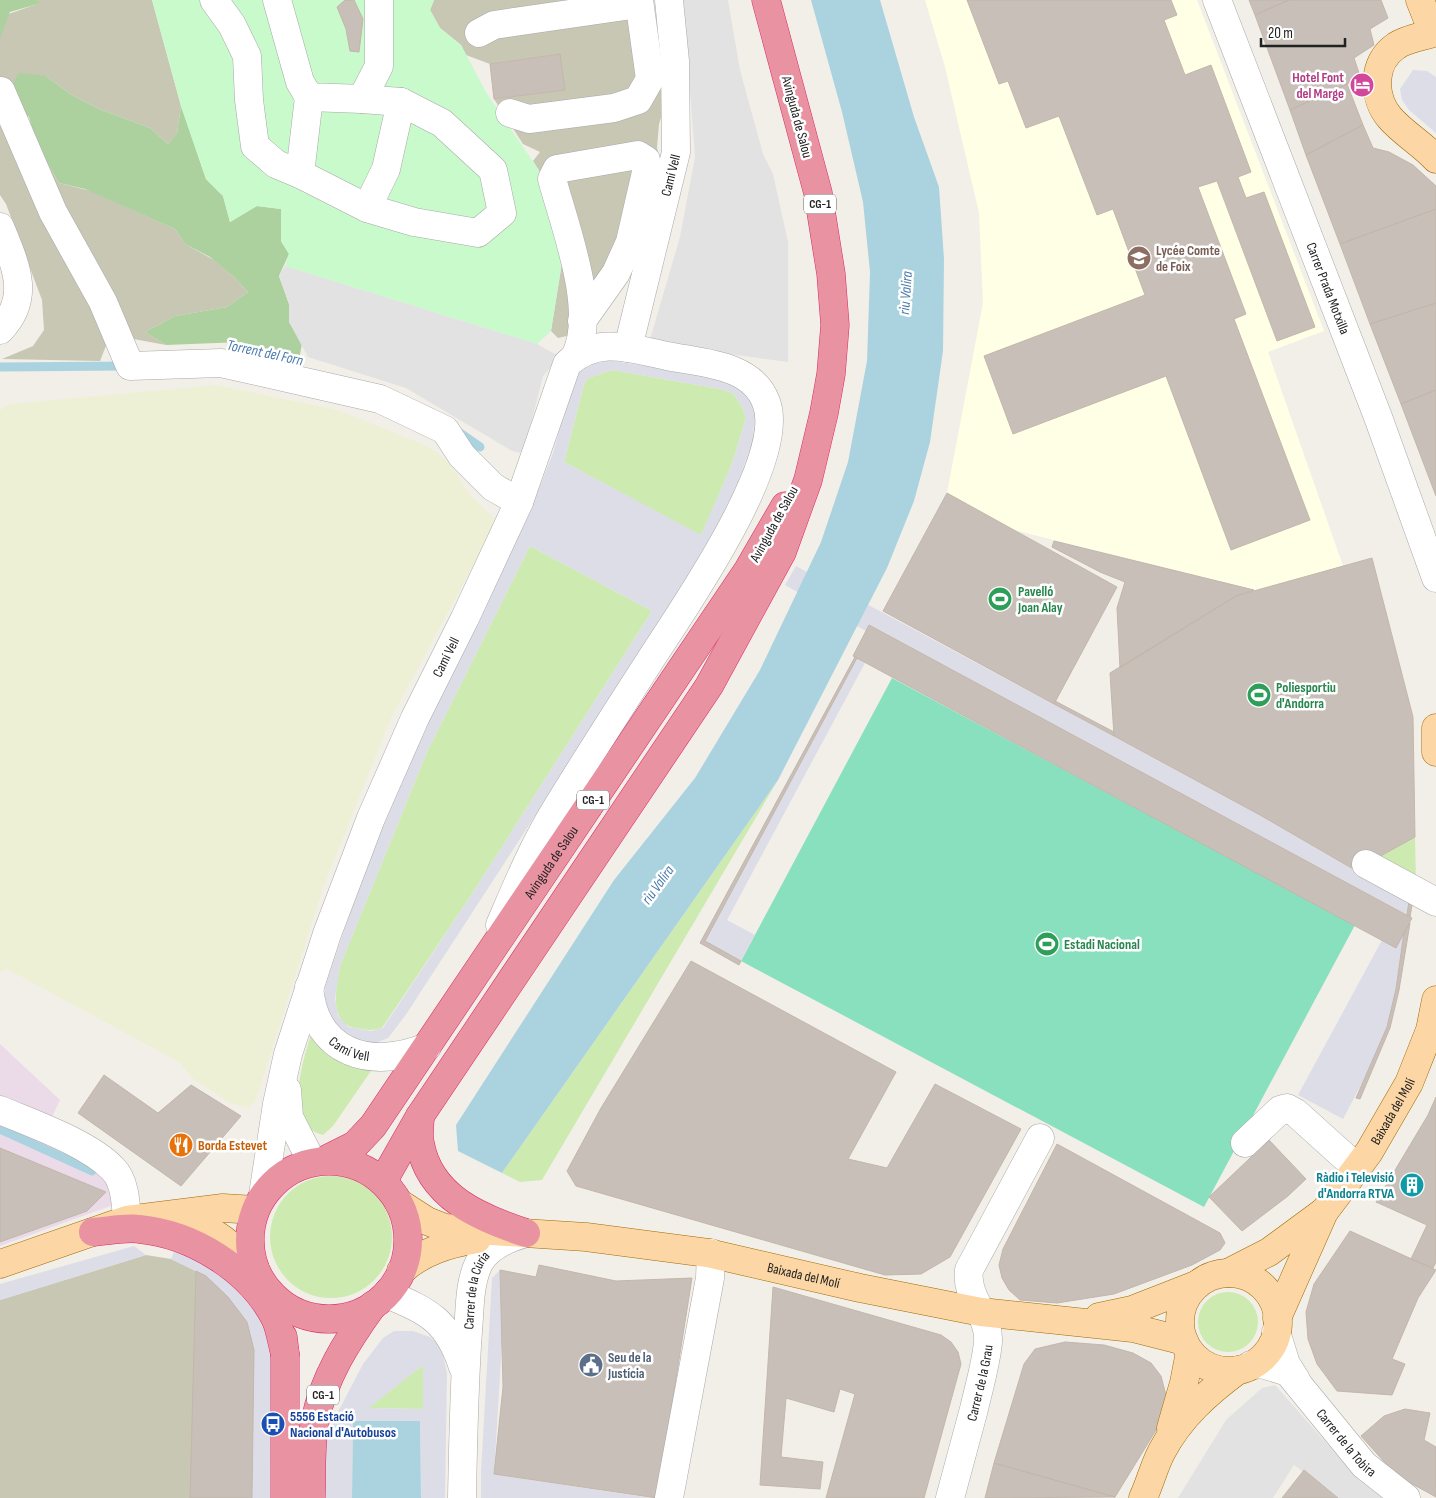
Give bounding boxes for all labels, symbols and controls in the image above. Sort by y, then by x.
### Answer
scale bar [1261,15,1345,47]
text: 20 m [1268,24,1293,43]
place label: Hotel Font del Marge [1292,69,1344,102]
hotel icon: Hotel Font del Marge [1349,72,1375,98]
street label: Avinguda de Salou [778,73,816,160]
street label: Camí Vell [657,152,684,198]
road number: CG-1 [804,194,836,213]
street label: Carrer Prada Motxilla [1303,240,1354,337]
place label: Lycée Comte de Foix [1156,242,1220,275]
school or university icon: Lycée Comte de Foix [1126,245,1152,271]
water label: riu Valira [895,271,917,315]
water label: Torrent del Forn [225,336,305,370]
street label: Avinguda de Salou [746,483,802,566]
place label: Pavelló Joan Alay [1017,583,1063,616]
sports icon: Pavelló Joan Alay [987,586,1013,612]
street label: Camí Vell [428,634,463,680]
place label: Poliesportiu d'Andorra [1276,679,1336,712]
sports icon: Poliesportiu d'Andorra [1246,682,1272,708]
road number: CG-1 [577,790,609,810]
street label: Avinguda de Salou [520,822,582,903]
water label: riu Valira [638,862,678,908]
sports icon: Estadi Nacional [1034,931,1060,957]
place label: Estadi Nacional [1064,936,1140,953]
street label: Camí Vell [326,1033,370,1065]
street label: Baixada del Molí [1367,1076,1419,1148]
restaurant icon: Borda Estevet [168,1132,194,1158]
place label: Borda Estevet [198,1137,268,1154]
place label: Ràdio i Televisió d'Andorra RTVA [1316,1169,1394,1202]
building icon: Ràdio i Televisió d'Andorra RTVA [1399,1172,1425,1198]
street label: Carrer de la Cúria [460,1247,493,1330]
street label: Baixada del Molí [766,1258,842,1292]
street label: Carrer de la Grau [963,1344,996,1423]
place label: Seu de la Justícia [607,1349,652,1382]
public building icon: Seu de la Justícia [578,1352,604,1378]
road number: CG-1 [307,1386,339,1404]
street label: Carrer de la Tobira [1313,1405,1380,1480]
place label: 5556 Estació Nacional d'Autobusos [290,1408,396,1441]
bus stop icon: 5556 Estació Nacional d'Autobusos [260,1411,286,1437]

